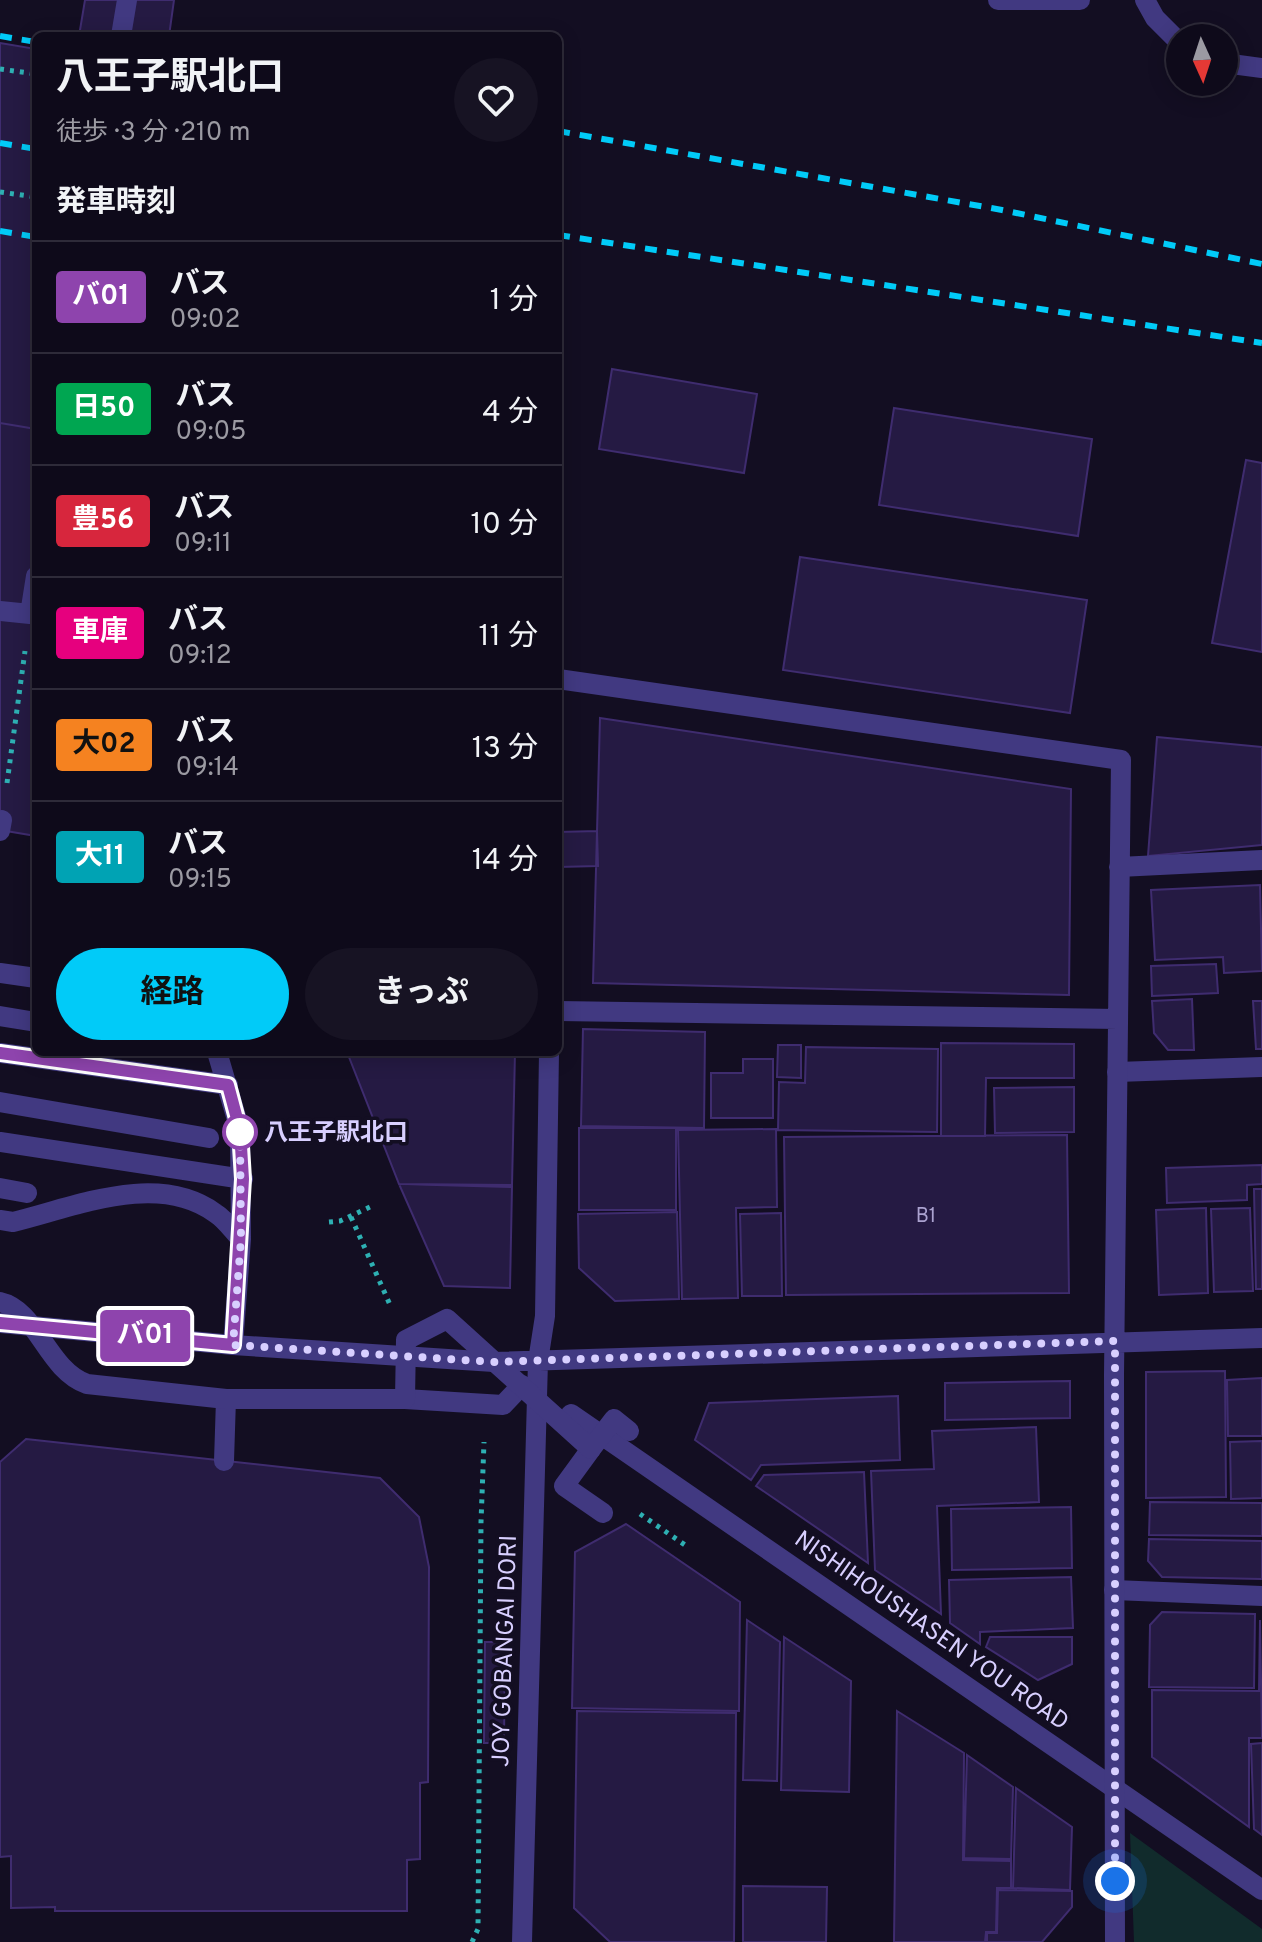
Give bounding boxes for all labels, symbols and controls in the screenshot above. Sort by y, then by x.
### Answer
north arrow [1166,24,1238,96]
map controls [1166,24,1238,96]
text: 八王子駅北口 [56,55,284,104]
button: heart [454,58,538,142]
text: 徒歩 · 3 分 · 210 m [56,117,251,150]
text: 発車時刻 [56,185,176,222]
text: バス [170,267,230,304]
text: バ01 [72,279,130,315]
text: 1 分 [490,283,538,320]
text: 09:02 [170,304,240,337]
text: バス [175,379,235,416]
text: 日50 [72,391,135,427]
text: 4 分 [482,395,538,432]
text: 09:05 [175,416,246,449]
text: バス [174,491,234,528]
text: 豊56 [72,503,134,539]
text: 10 分 [470,507,538,544]
text: 09:11 [174,528,232,561]
text: バス [168,603,228,640]
text: 車庫 [72,615,128,651]
text: 11 分 [479,619,538,656]
text: 09:12 [168,640,232,673]
text: バス [176,715,236,752]
text: 大02 [72,727,136,763]
text: 13 分 [472,731,538,768]
text: 09:14 [176,752,239,785]
text: バス [168,827,228,864]
text: 大11 [75,839,125,875]
text: 14 分 [472,843,538,880]
text: 09:15 [168,864,232,897]
button: 経路 [56,948,289,1040]
button: きっぷ [305,948,538,1040]
marker: 八王子駅北口 [223,1115,257,1149]
place label: 八王子駅北口 [264,1119,408,1149]
house number: B1 [916,1204,936,1230]
line badge: バ01 [99,1310,191,1362]
text: バ01 [116,1318,174,1354]
street label: NISHIHOUSHASEN YOU ROAD [788,1525,1074,1738]
street label: JOY GOBANGAI DORI [487,1535,525,1768]
your location [1095,1861,1135,1901]

